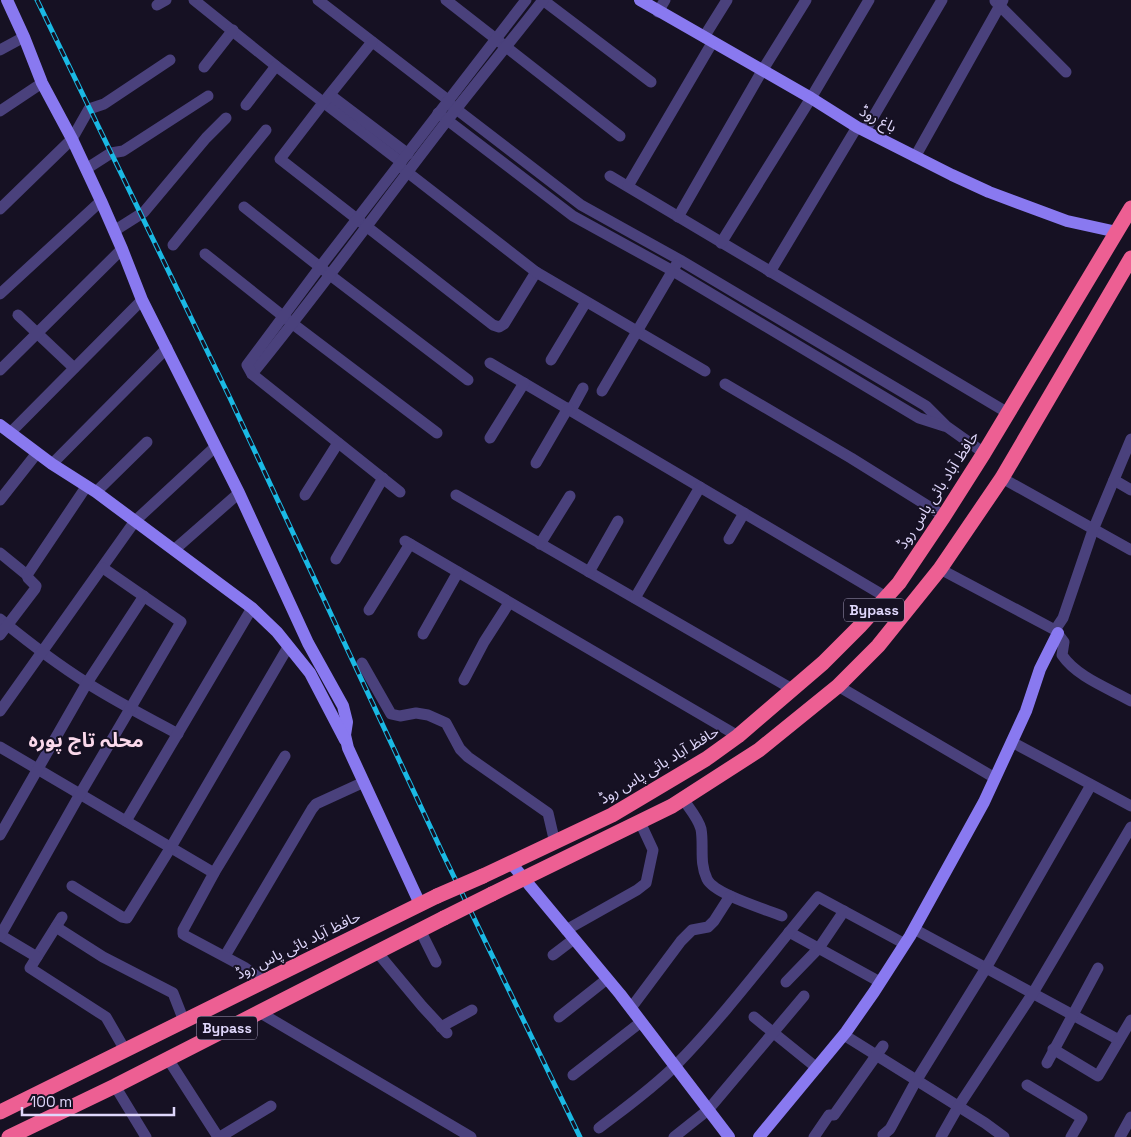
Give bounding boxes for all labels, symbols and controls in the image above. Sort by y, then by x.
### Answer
street label: باغ روڈ [855,101,900,139]
street label: حافظ آباد بائی پاس روڈ [892,427,984,553]
road number: Bypass [844,598,904,622]
street label: حافظ آباد بائی پاس روڈ [595,721,723,809]
district label: محلہ تاج پورہ [28,727,144,755]
street label: حافظ آباد بائی پاس روڈ [232,906,364,984]
road number: Bypass [197,1016,257,1040]
scale bar [22,1084,175,1116]
text: 100 m [30,1092,72,1111]

